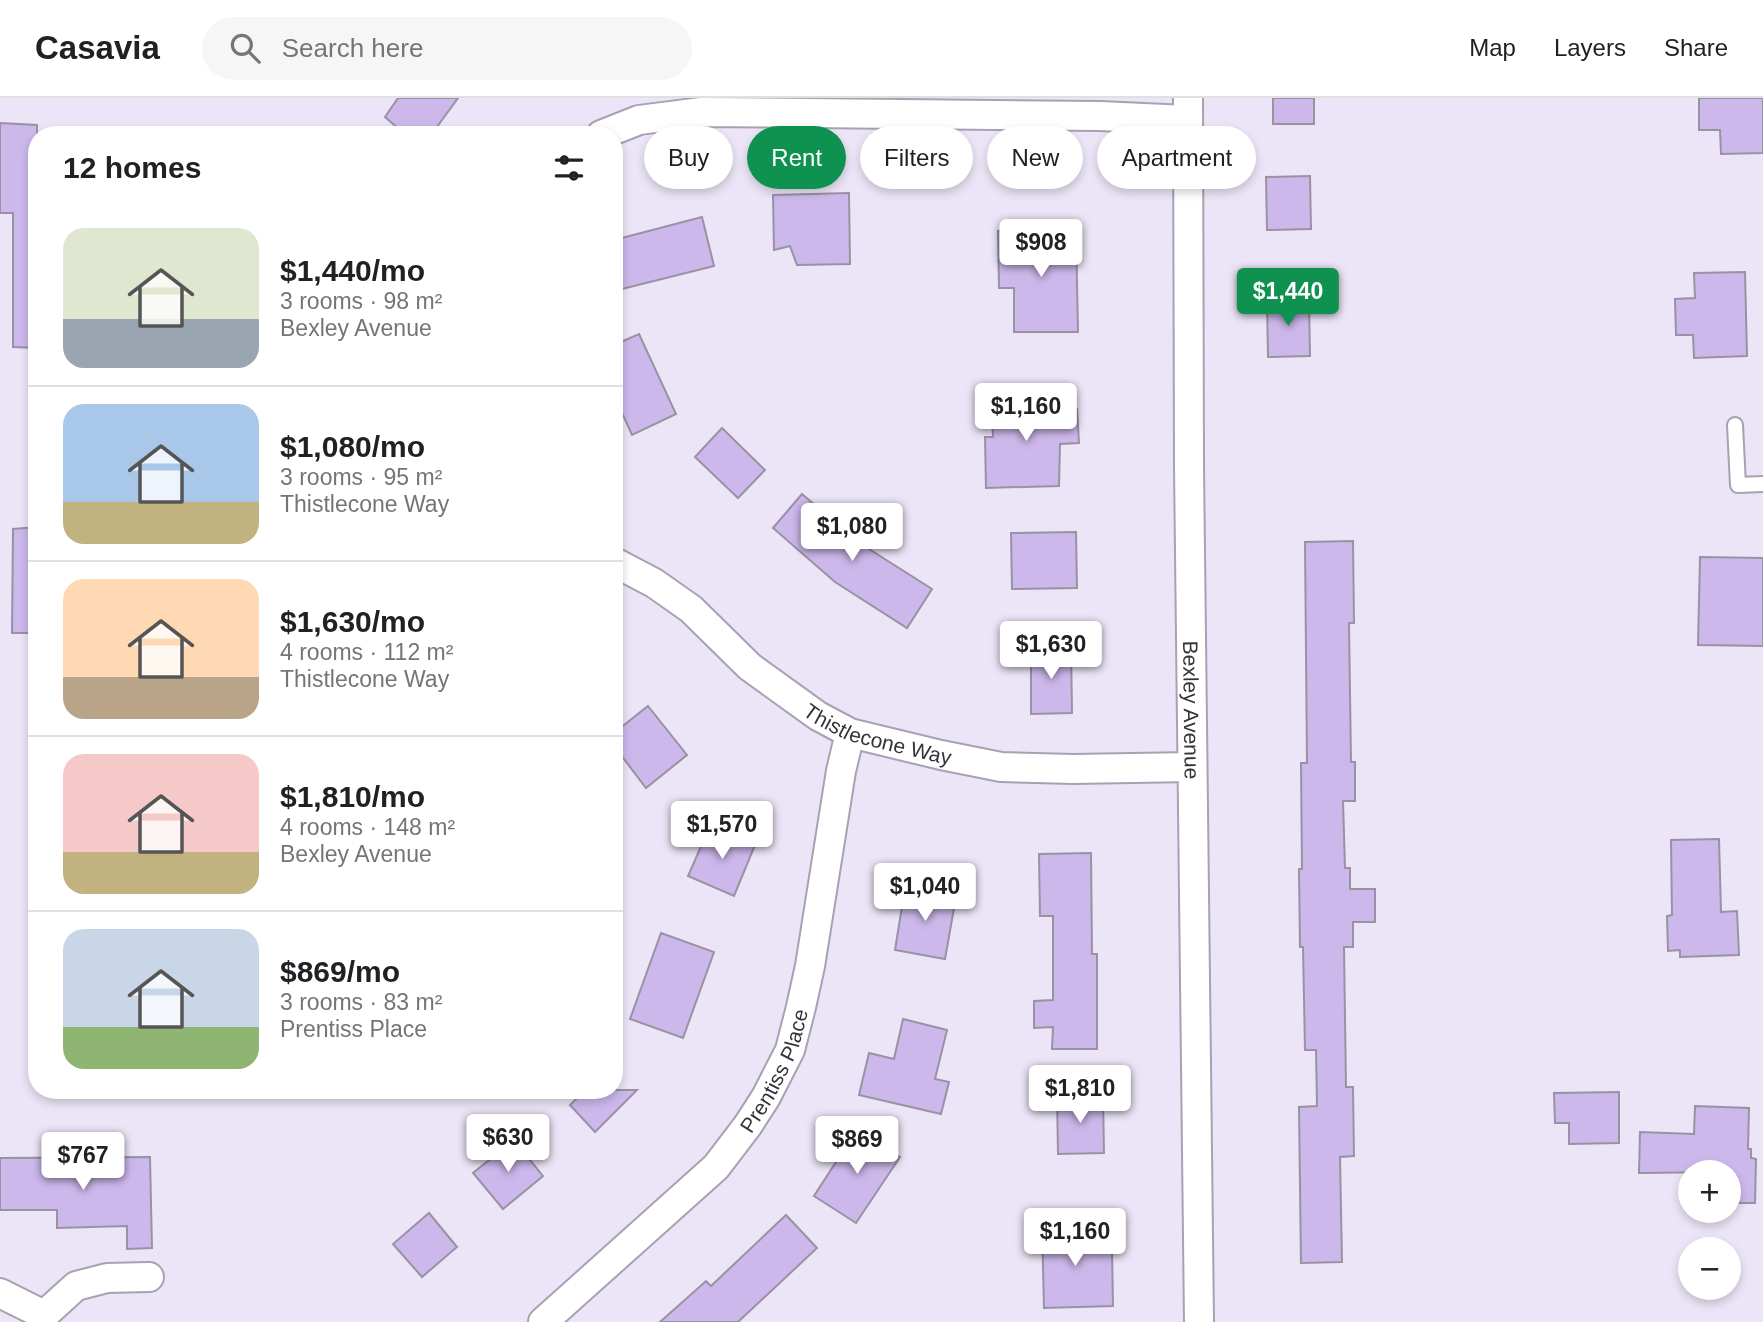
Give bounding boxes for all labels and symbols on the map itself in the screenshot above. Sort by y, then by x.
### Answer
pin: $908 [1000,220,1082,279]
pin: $1,440 [1231,268,1345,328]
pin: $1,160 [969,384,1083,443]
pin: $1,080 [795,504,909,563]
pin: $1,630 [994,622,1108,681]
street label: Bexley Avenue [1180,641,1204,779]
street label: Thistlecone Way [800,698,954,768]
pin: $1,570 [665,802,779,861]
pin: $1,040 [868,864,982,923]
street label: Prentiss Place [735,1006,812,1136]
pin: $1,810 [1023,1066,1137,1125]
pin: $630 [467,1114,549,1174]
pin: $869 [816,1116,898,1176]
pin: $767 [42,1132,124,1192]
pin: $1,160 [1018,1208,1132,1268]

